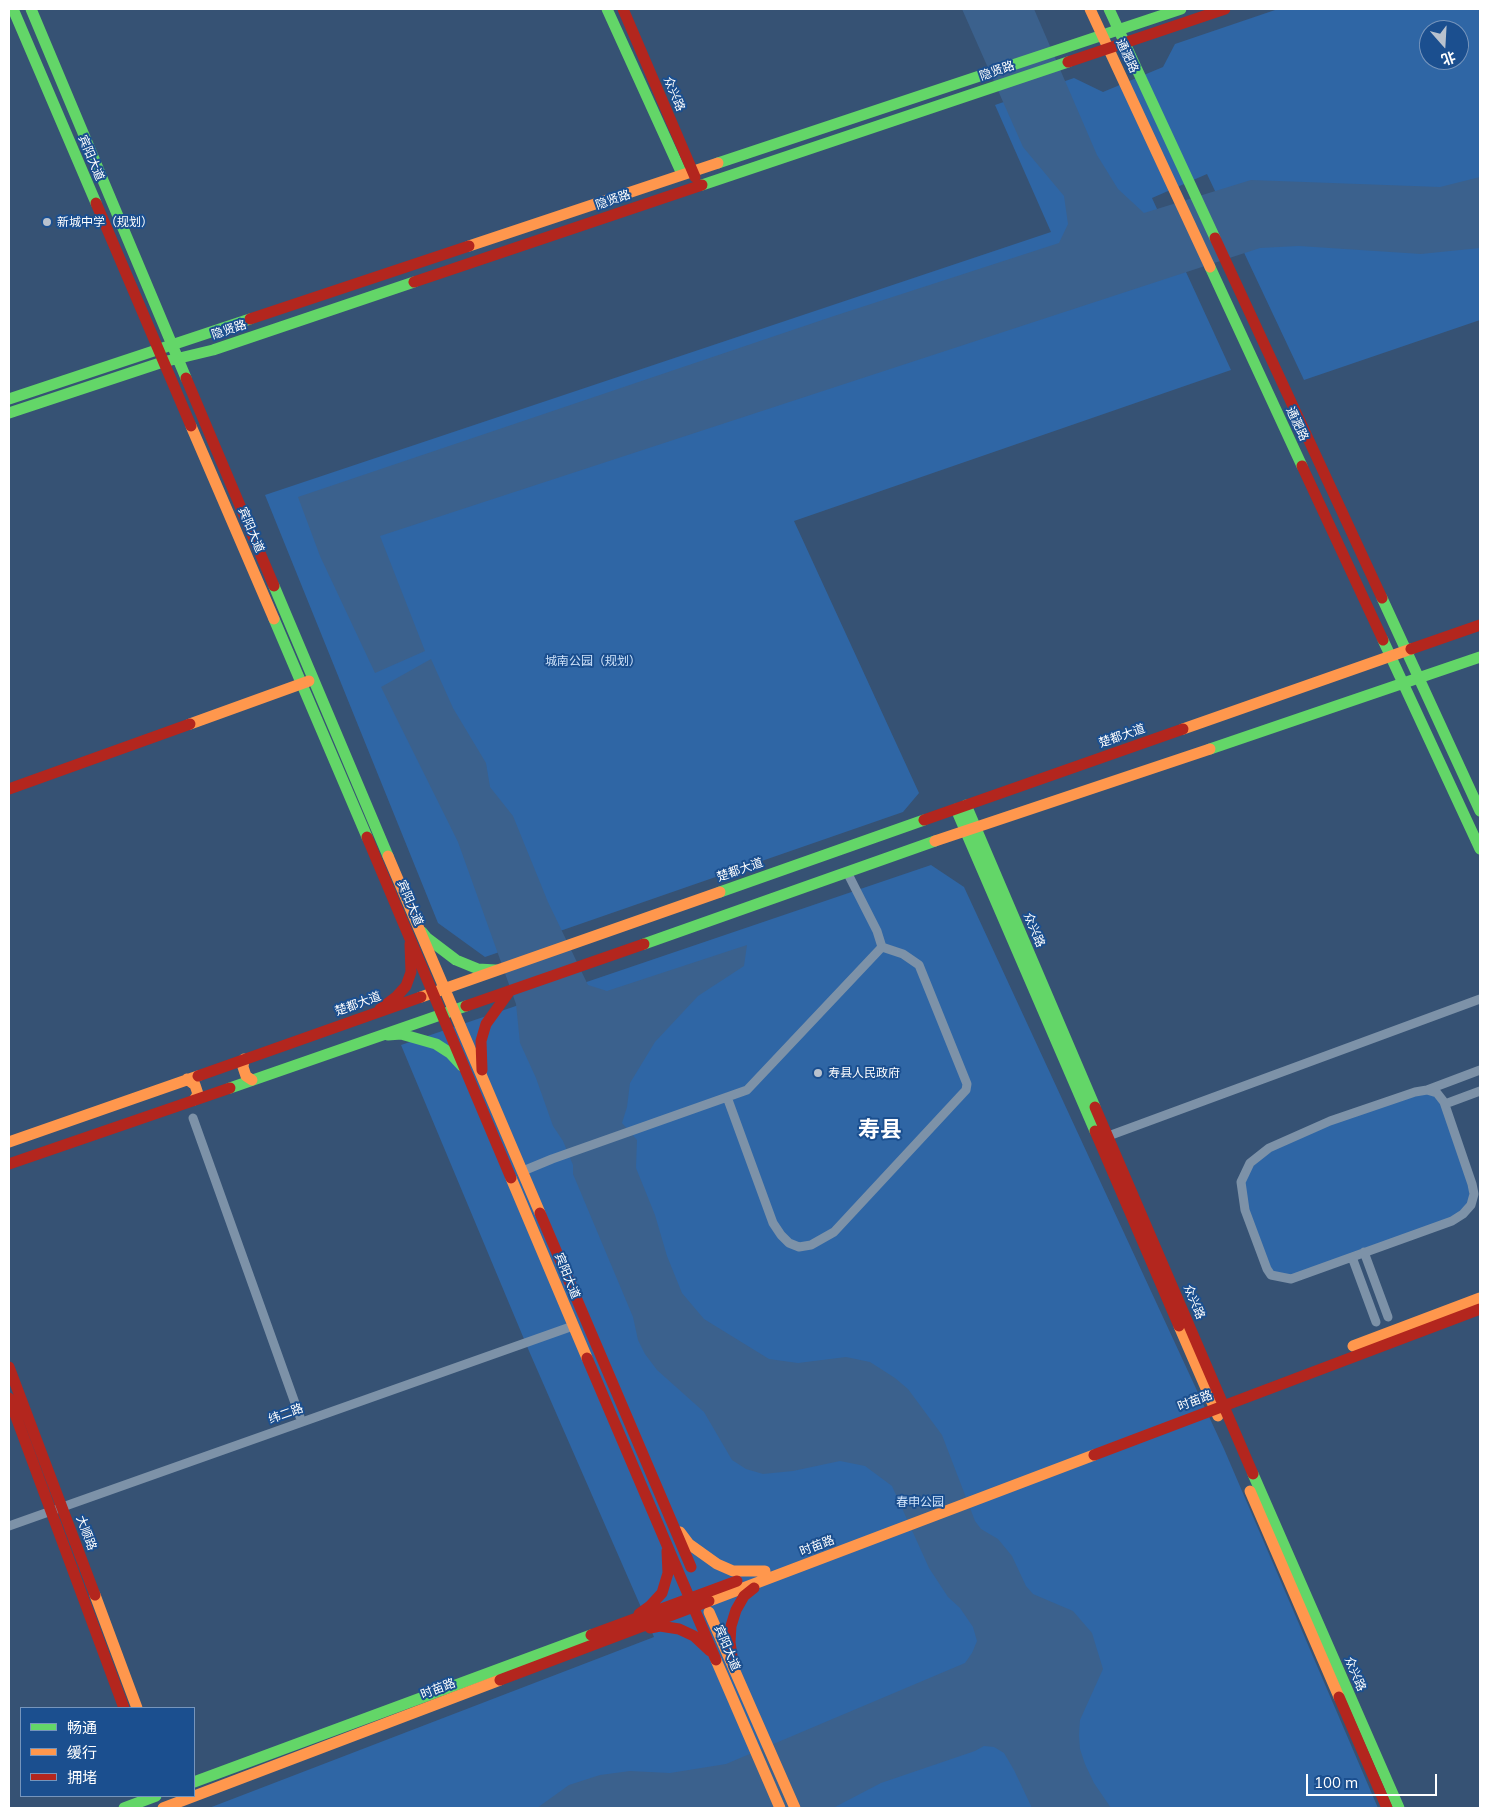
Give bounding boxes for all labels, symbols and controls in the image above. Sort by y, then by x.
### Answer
north arrow [1419,20,1469,70]
street label: 通淝路 [1113,37,1141,75]
text: 北 [1439,47,1458,69]
street label: 隐贤路 [978,58,1016,84]
street label: 众兴路 [660,75,688,113]
street label: 宾阳大道 [75,133,107,183]
street label: 隐贤路 [594,187,632,213]
place label: 新城中学（规划） [57,215,153,229]
marker: 新城中学（规划） [41,216,53,228]
street label: 隐贤路 [210,318,248,342]
street label: 通淝路 [1283,405,1311,443]
street label: 宾阳大道 [235,505,267,555]
park label: 城南公园（规划） [545,654,641,668]
street label: 楚都大道 [1097,721,1147,751]
street label: 楚都大道 [715,855,765,885]
street label: 宾阳大道 [394,878,426,928]
street label: 众兴路 [1020,911,1048,949]
street label: 楚都大道 [333,989,383,1019]
place label: 寿县人民政府 [828,1066,900,1080]
marker: 寿县人民政府 [812,1067,824,1079]
district label: 寿县 [858,1117,902,1143]
street label: 宾阳大道 [551,1251,583,1301]
street label: 众兴路 [1180,1283,1208,1321]
street label: 时苗路 [1176,1388,1214,1414]
street label: 纬二路 [267,1401,305,1427]
park label: 春申公园 [896,1495,944,1509]
street label: 大顺路 [73,1514,99,1552]
street label: 时苗路 [798,1533,836,1559]
street label: 宾阳大道 [711,1623,743,1673]
street label: 众兴路 [1341,1655,1369,1693]
street label: 时苗路 [419,1676,457,1702]
legend [20,1707,195,1797]
text: 畅通 [67,1718,97,1737]
text: 缓行 [67,1743,97,1762]
scale bar [1309,1764,1440,1796]
text: 拥堵 [67,1768,97,1787]
text: 100 m [1314,1773,1358,1792]

